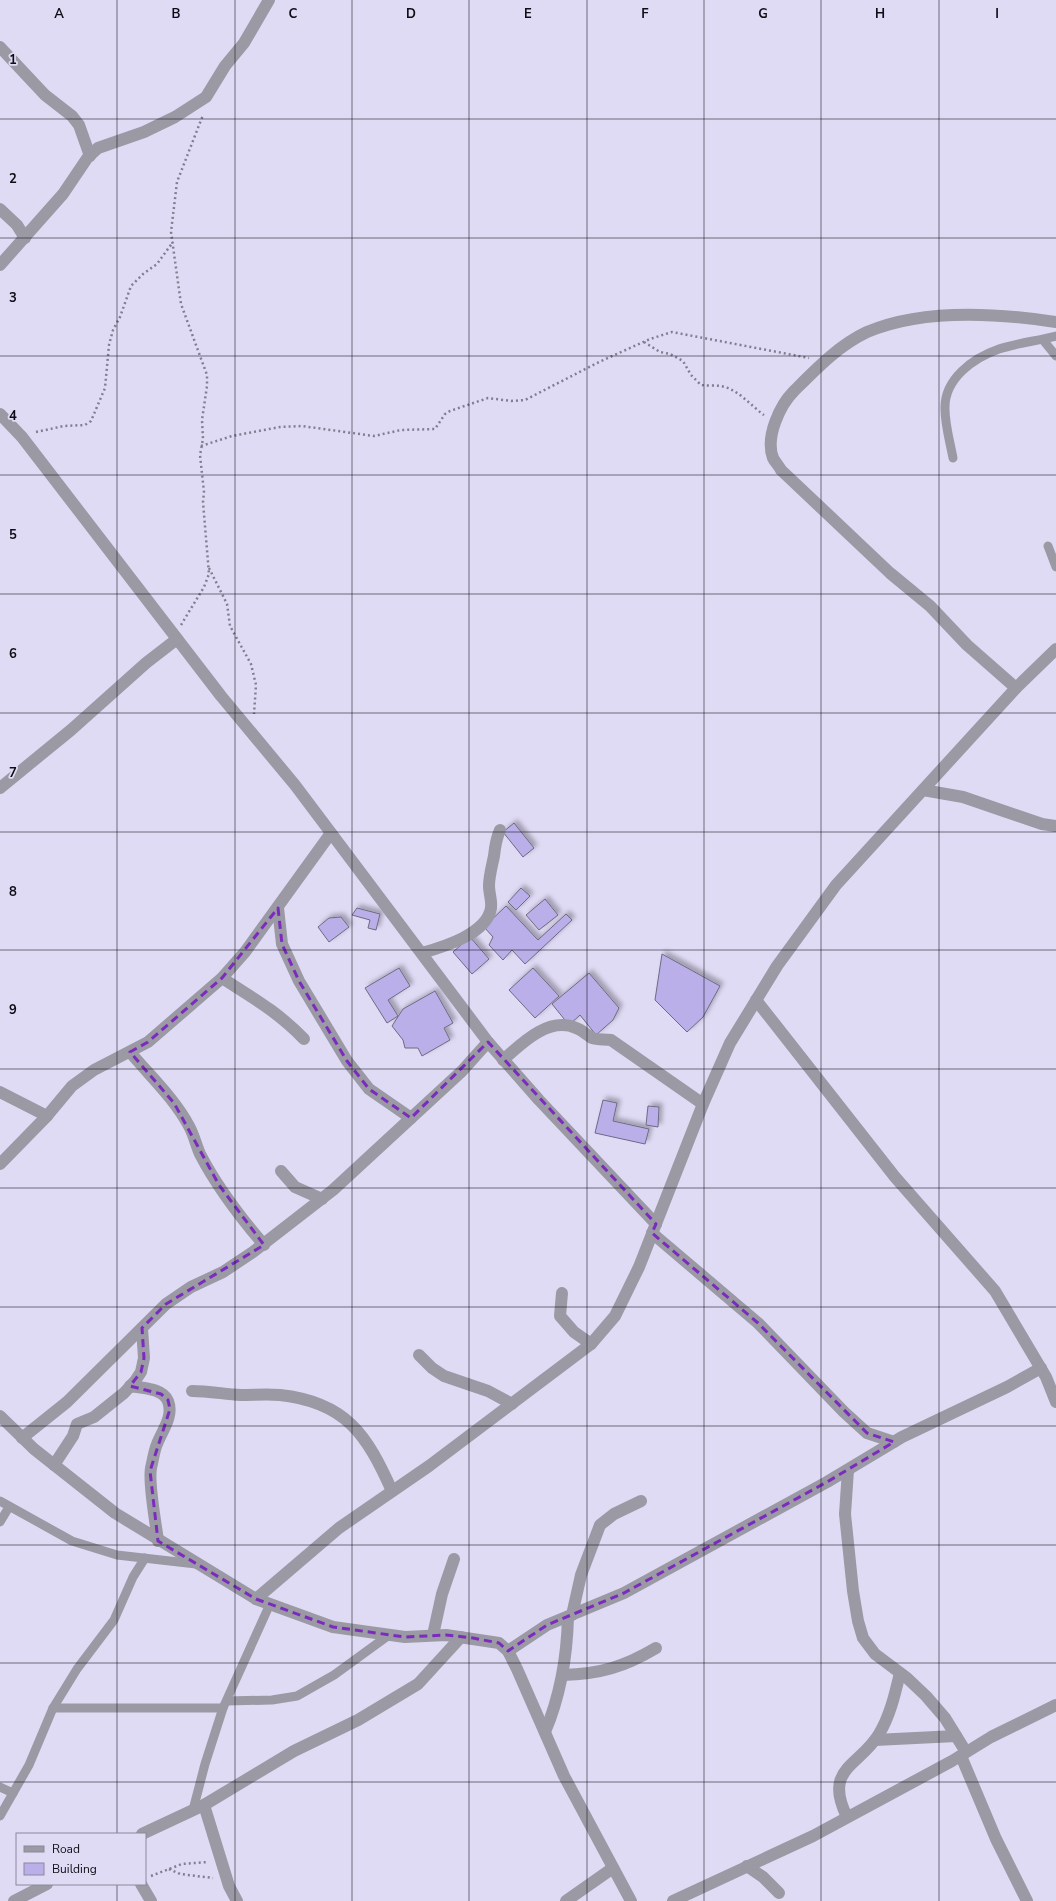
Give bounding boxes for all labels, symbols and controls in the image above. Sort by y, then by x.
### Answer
text: A [54,5,64,23]
text: B [172,5,181,23]
text: C [289,5,298,23]
text: D [406,5,416,23]
text: E [524,5,532,23]
text: F [641,5,649,23]
text: G [758,5,768,23]
text: H [875,5,885,23]
text: I [995,5,999,23]
text: 1 [9,51,17,69]
text: 2 [9,170,17,188]
text: 3 [9,289,17,307]
text: 4 [9,407,17,425]
text: 5 [9,526,17,544]
text: 6 [9,645,17,663]
text: 7 [9,764,17,782]
text: 8 [9,883,17,901]
text: 9 [9,1001,17,1019]
legend [16,1833,146,1885]
text: Road [52,1841,80,1857]
text: Building [52,1861,97,1877]

